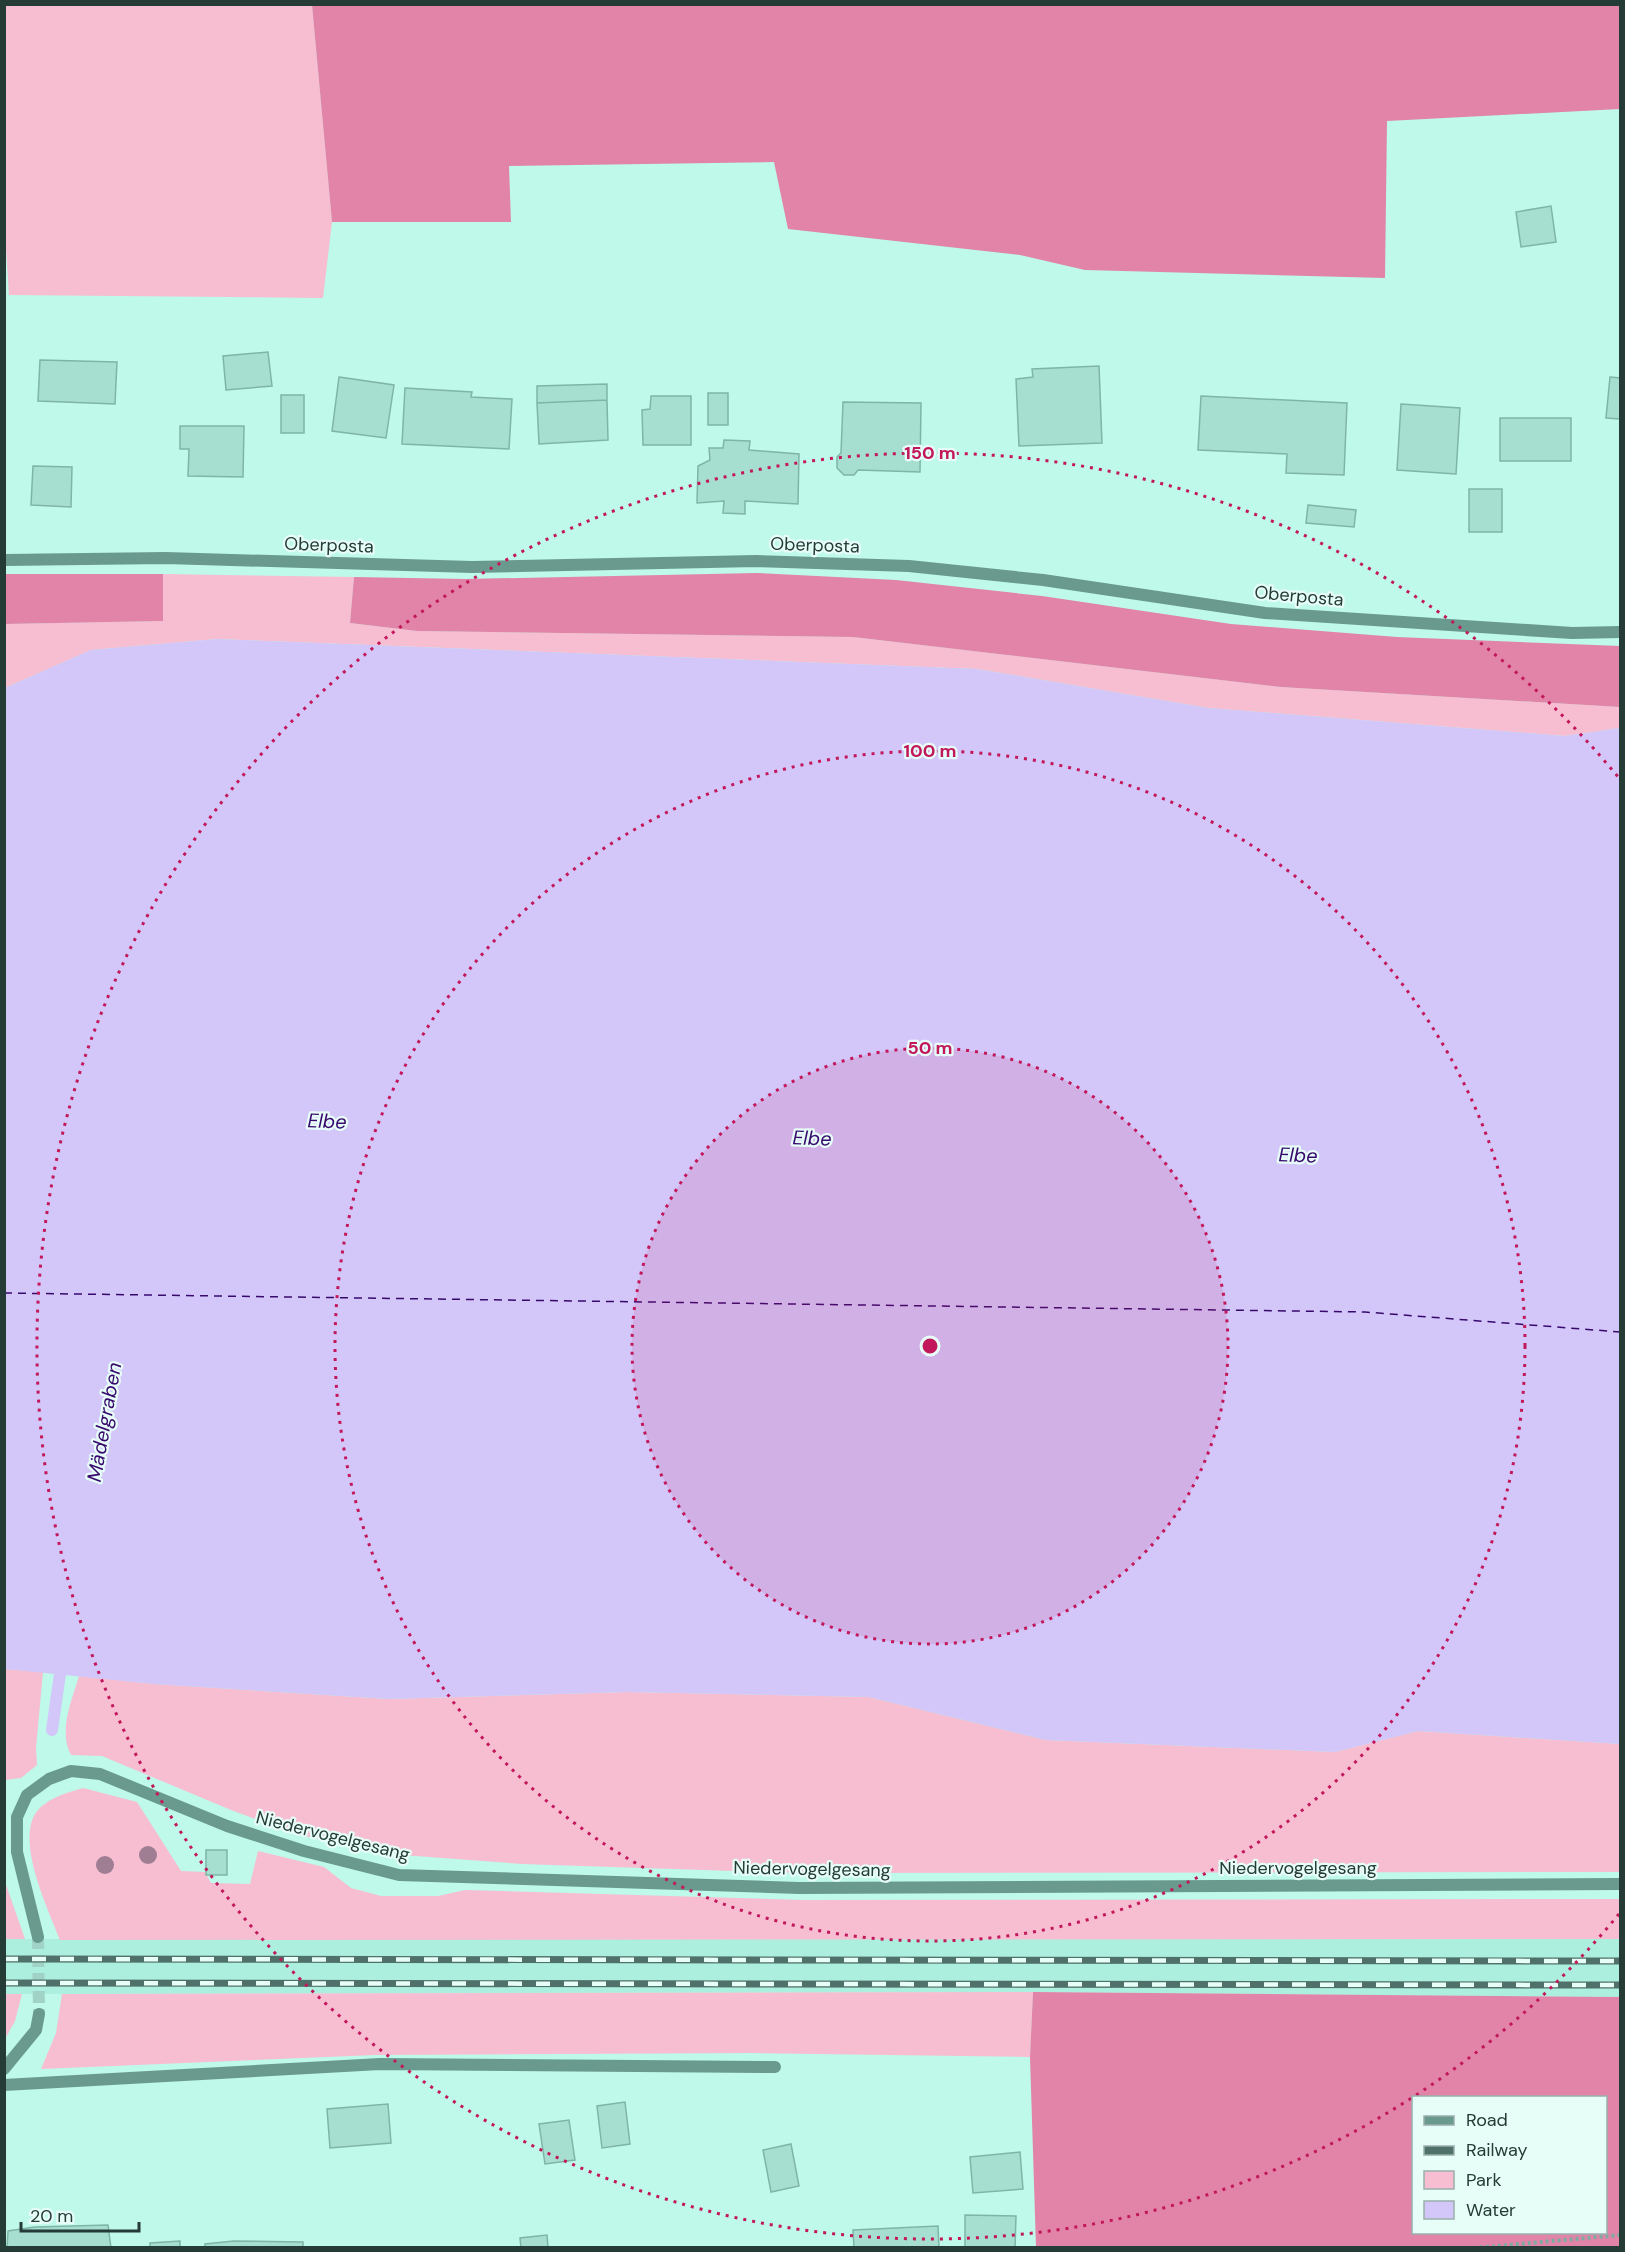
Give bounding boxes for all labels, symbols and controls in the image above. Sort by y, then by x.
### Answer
text: 150 m [904,441,956,465]
street label: Oberposta [284,531,374,559]
street label: Oberposta [770,531,860,559]
street label: Oberposta [1253,580,1345,612]
text: 100 m [903,739,957,763]
text: 50 m [907,1036,953,1060]
water label: Elbe [307,1107,347,1135]
water label: Elbe [792,1124,832,1152]
water label: Elbe [1278,1141,1318,1169]
centre of rings [920,1336,940,1356]
water label: Mädelgraben [81,1360,127,1484]
street label: Niedervogelgesang [254,1805,412,1867]
street label: Niedervogelgesang [733,1856,891,1882]
street label: Niedervogelgesang [1219,1856,1377,1880]
legend [1412,2096,1607,2234]
text: Road [1466,2108,1508,2132]
text: Railway [1466,2138,1528,2162]
text: Park [1466,2168,1502,2192]
scale bar [21,2195,140,2233]
text: Water [1466,2198,1516,2222]
text: 20 m [30,2204,73,2228]

